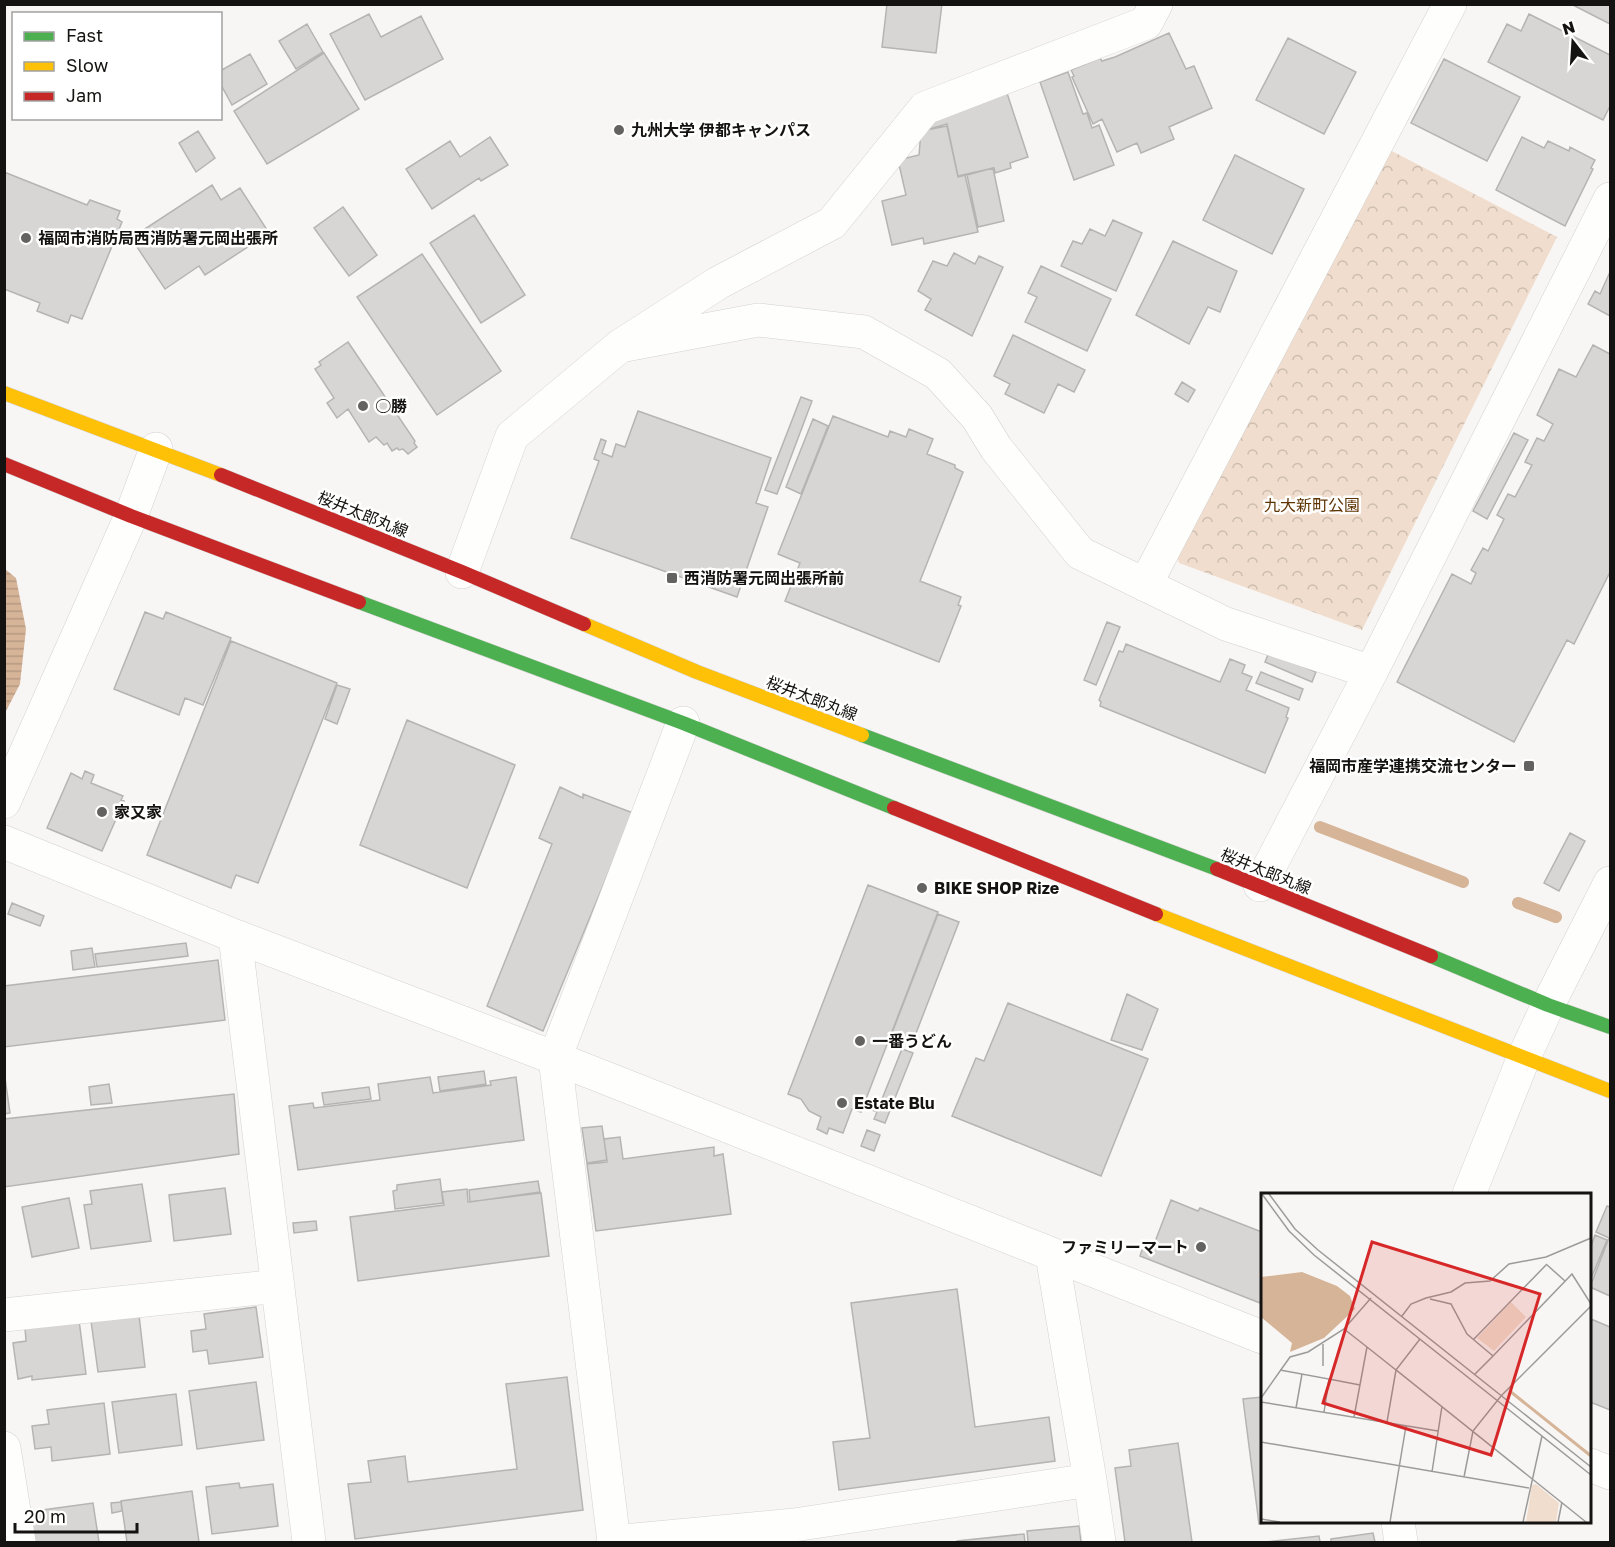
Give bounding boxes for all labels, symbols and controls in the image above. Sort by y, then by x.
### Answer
legend [12,12,222,120]
north arrow [1543,12,1603,72]
text: N [1560,16,1577,39]
text: Fast [66,24,103,46]
text: Slow [66,54,109,76]
text: Jam [66,84,102,106]
place label: 九州大学 伊都キャンパス [631,120,811,140]
marker: 九州大学 伊都キャンパス [612,123,626,137]
place label: 福岡市消防局西消防署元岡出張所 [38,228,278,248]
marker: 福岡市消防局西消防署元岡出張所 [19,231,33,245]
place label: ○勝 [375,396,407,416]
marker: ○勝 [356,399,370,413]
street label: 桜井太郎丸線 [315,487,411,541]
park label: 九大新町公園 [1264,495,1360,515]
place label: 西消防署元岡出張所前 [684,568,844,588]
marker: 西消防署元岡出張所前 [665,571,679,585]
street label: 桜井太郎丸線 [764,671,860,725]
place label: 福岡市産学連携交流センター [1309,756,1517,776]
marker: 福岡市産学連携交流センター [1522,759,1536,773]
place label: 家又家 [114,802,162,822]
marker: 家又家 [95,805,109,819]
street label: 桜井太郎丸線 [1218,844,1314,898]
place label: BIKE SHOP Rize [934,878,1059,898]
marker: BIKE SHOP Rize [915,881,929,895]
place label: 一番うどん [872,1031,952,1051]
marker: 一番うどん [853,1034,867,1048]
place label: Estate Blu [854,1093,935,1113]
marker: Estate Blu [835,1096,849,1110]
inset map [1261,1193,1591,1523]
place label: ファミリーマート [1061,1237,1189,1257]
marker: ファミリーマート [1194,1240,1208,1254]
scale bar [15,1496,136,1534]
text: 20 m [24,1505,66,1527]

